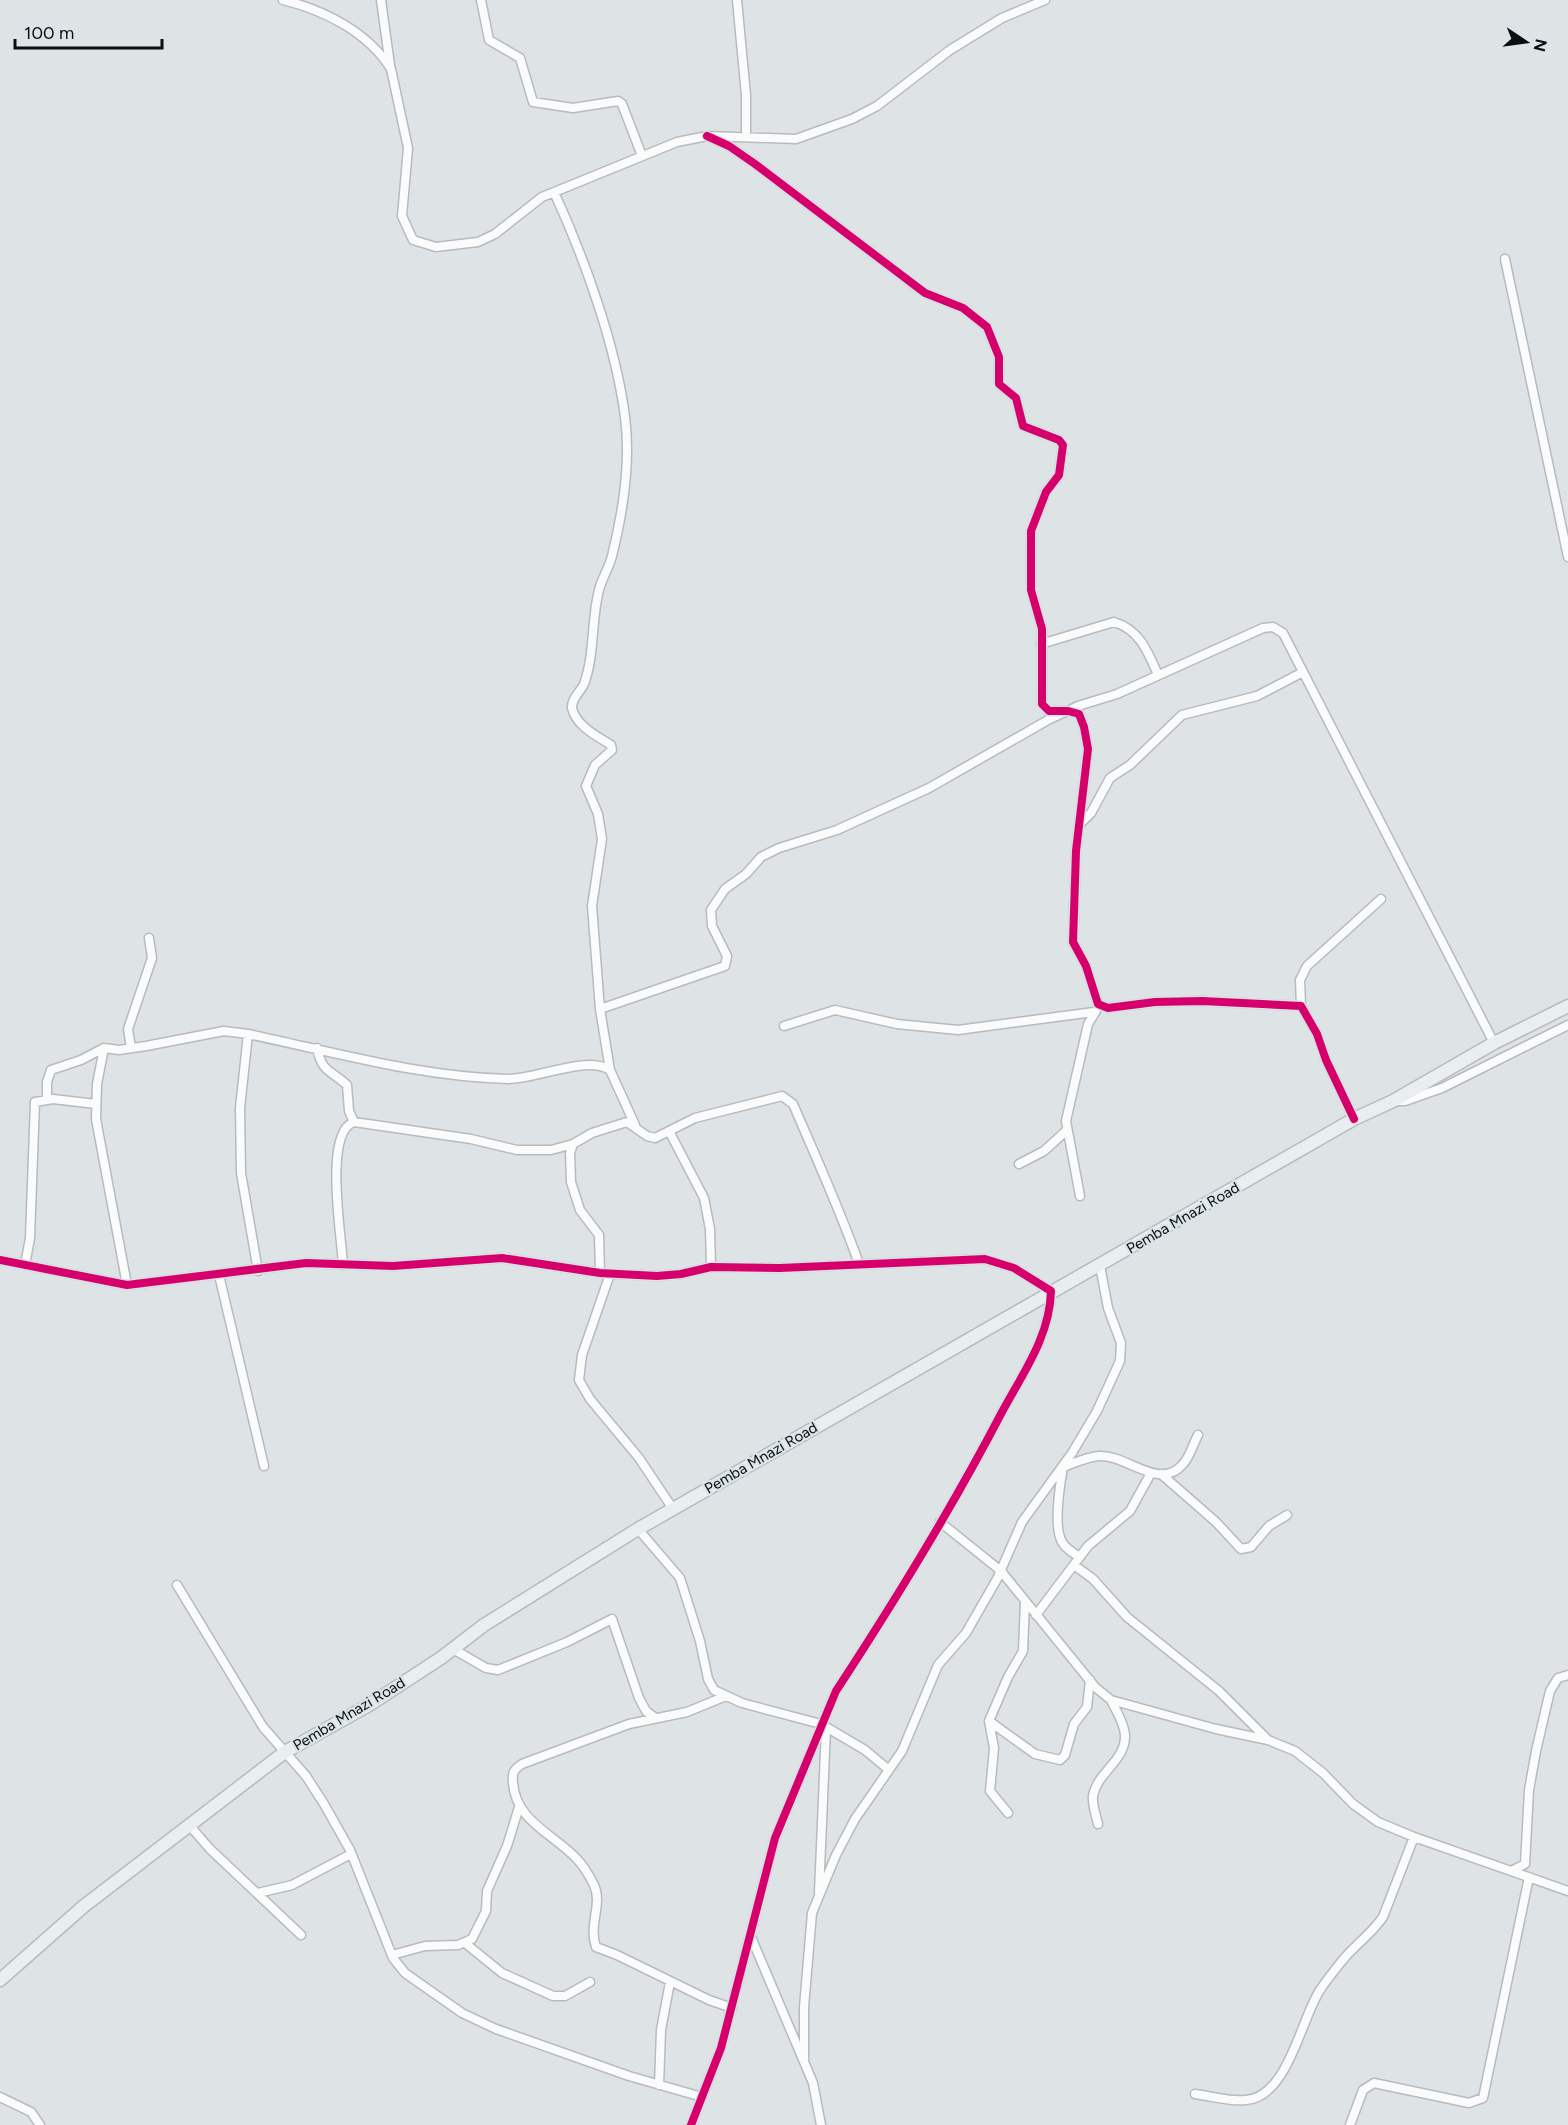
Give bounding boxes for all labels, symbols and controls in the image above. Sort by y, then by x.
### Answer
scale bar [15,12,162,50]
north arrow [1496,12,1556,72]
text: 100 m [24,22,74,44]
text: N [1529,37,1551,53]
street label: Pemba Mnazi Road [1123,1178,1243,1258]
street label: Pemba Mnazi Road [701,1418,821,1498]
street label: Pemba Mnazi Road [290,1673,408,1755]

